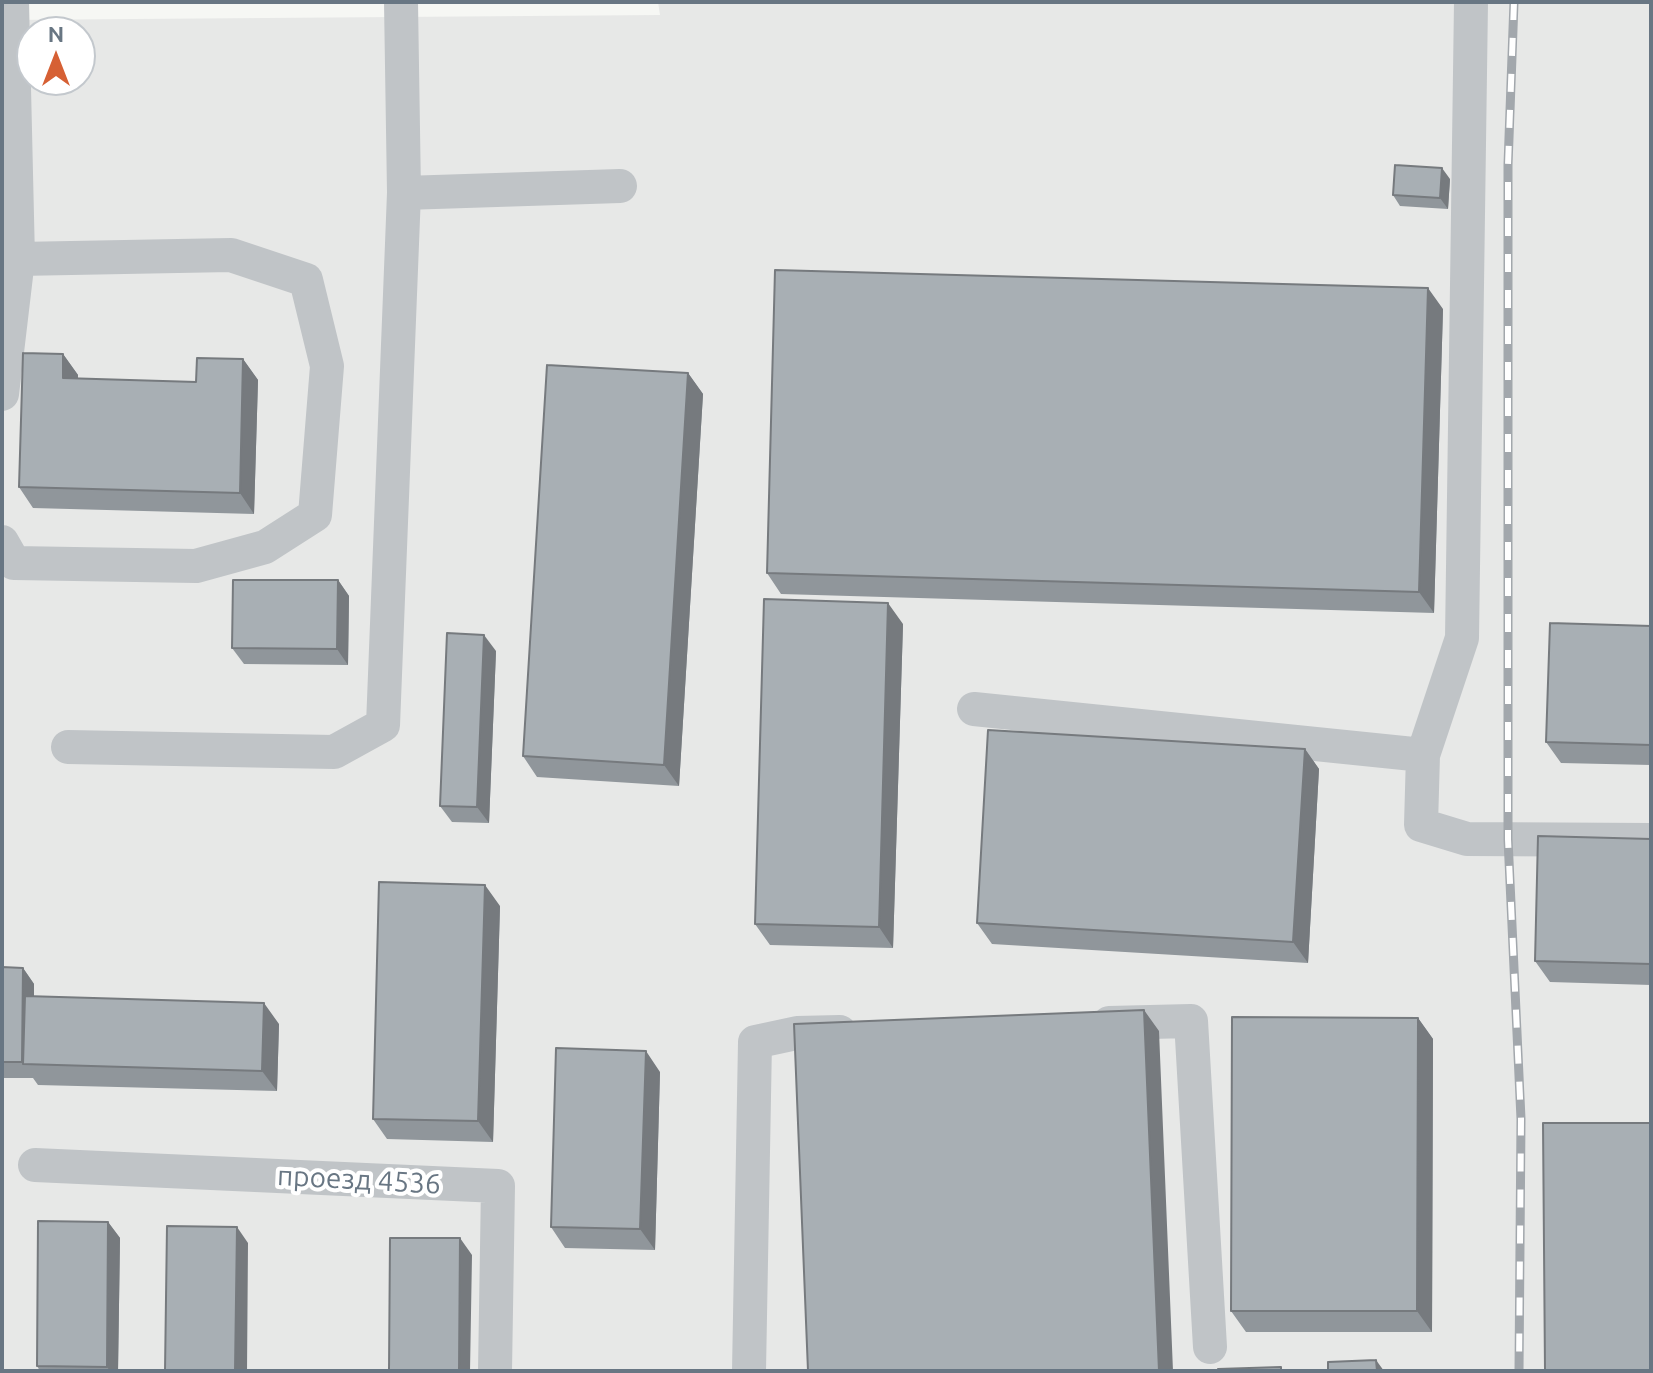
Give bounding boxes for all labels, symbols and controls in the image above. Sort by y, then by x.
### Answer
north arrow [16,16,96,96]
text: N [48,21,64,46]
street label: проезд 4536 [276,1159,442,1201]

